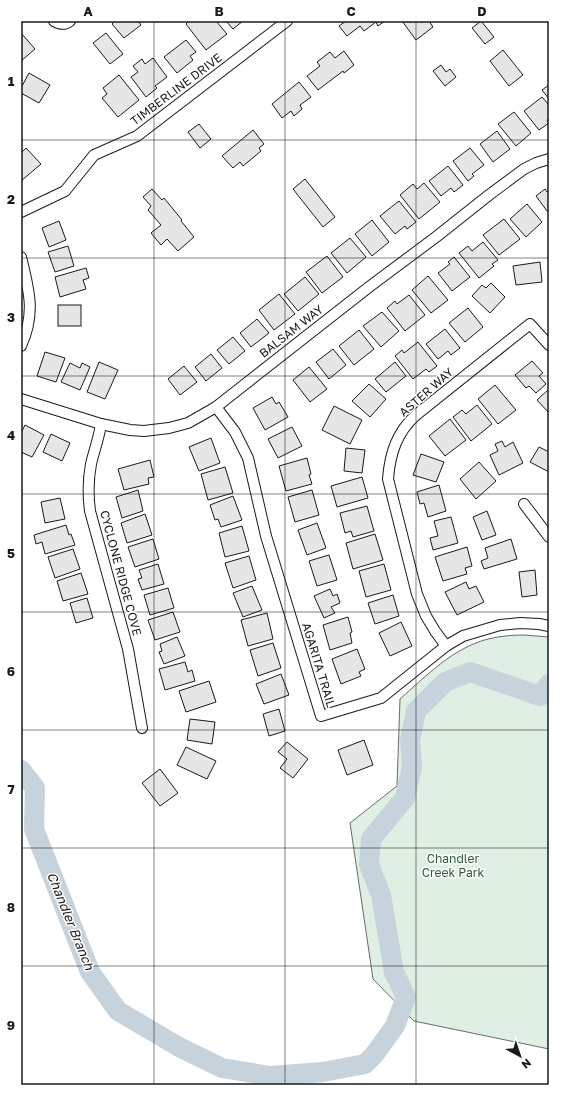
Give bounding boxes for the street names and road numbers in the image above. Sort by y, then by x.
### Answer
street label: TIMBERLINE DRIVE [127,50,225,128]
street label: BALSAM WAY [256,301,326,361]
street label: ASTER WAY [396,364,456,420]
street label: CYCLONE RIDGE COVE [97,509,145,637]
street label: AGARITA TRAIL [299,621,339,709]

